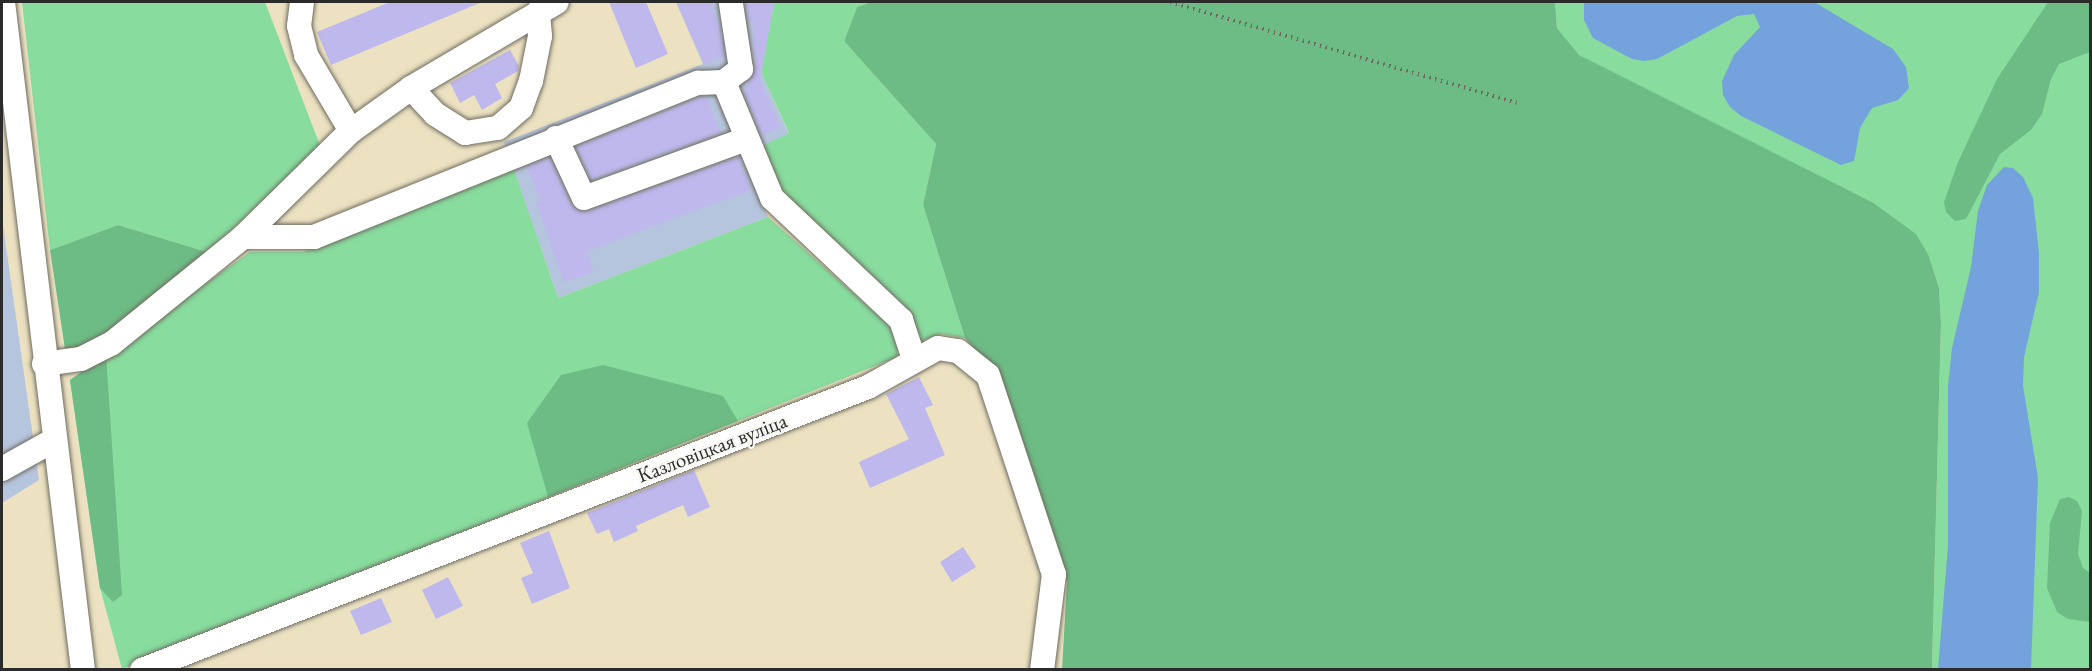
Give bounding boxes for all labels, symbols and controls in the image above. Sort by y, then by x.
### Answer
street label: Казловіцкая вуліца [634,408,790,488]

